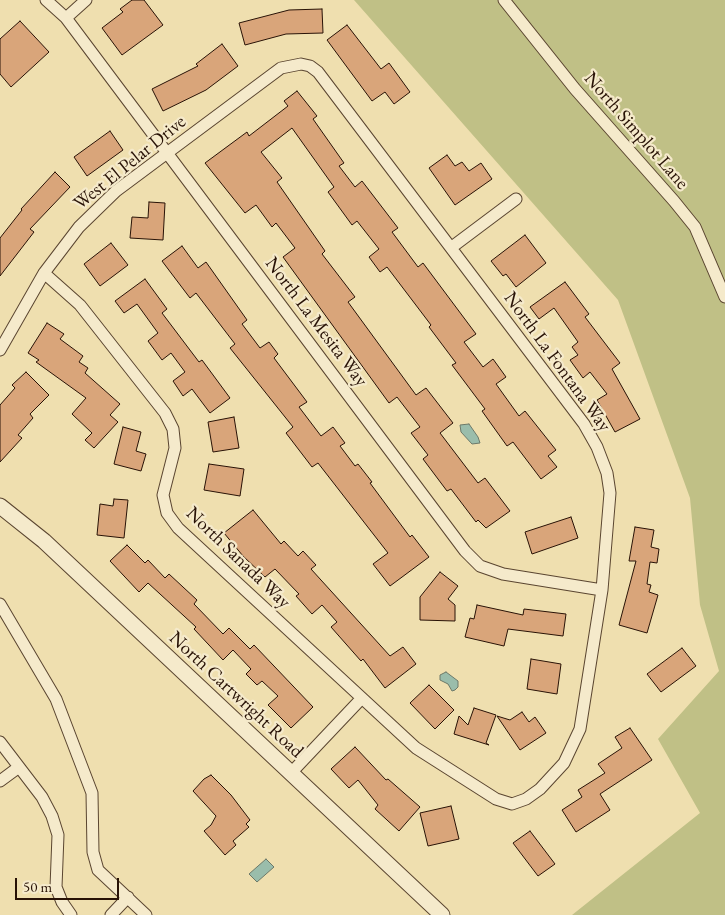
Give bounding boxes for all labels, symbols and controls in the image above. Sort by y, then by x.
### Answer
street label: North Simplot Lane [579,68,693,194]
street label: West El Pelar Drive [69,111,191,215]
street label: North La Mesita Way [260,253,372,391]
street label: North La Fontana Way [499,288,615,436]
street label: North Sanada Way [181,502,295,614]
street label: North Cartwright Road [164,627,308,763]
scale bar [18,868,121,900]
text: 50 m [23,877,52,896]

